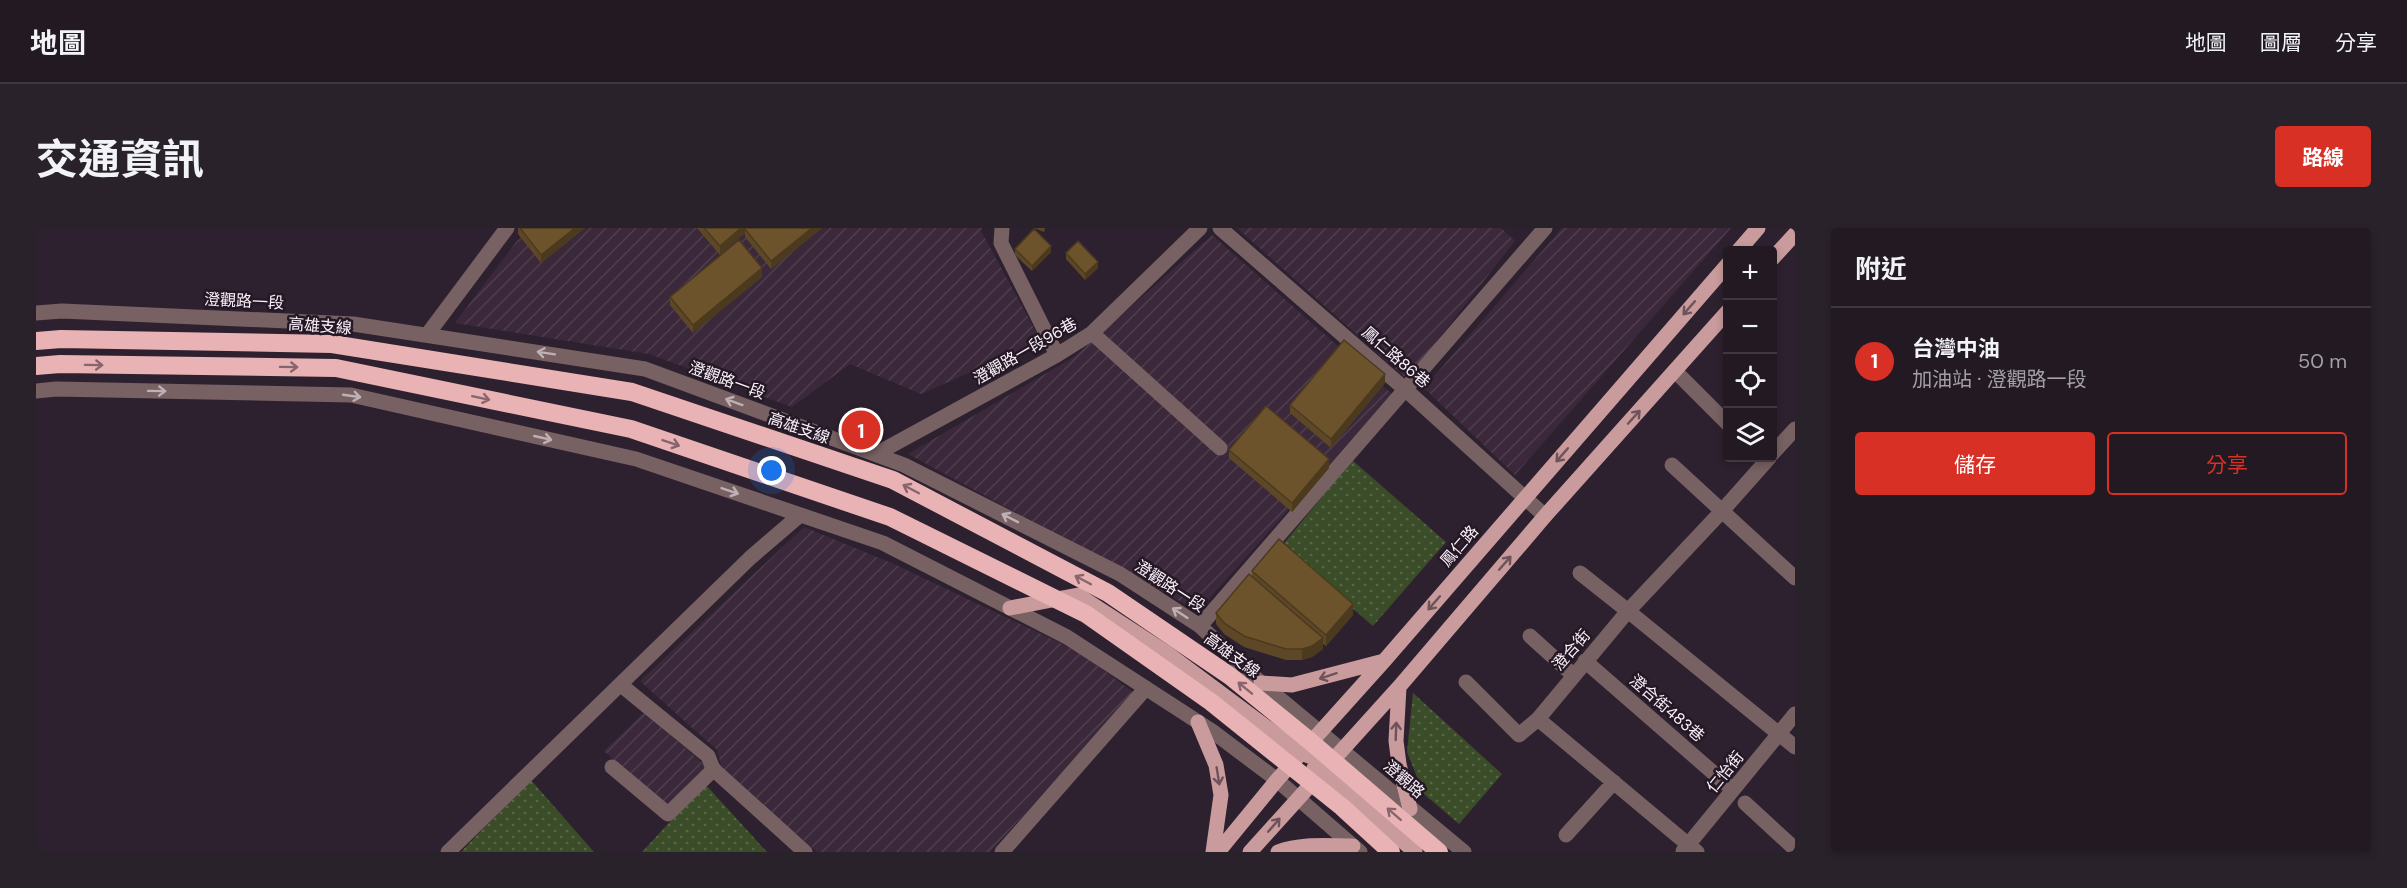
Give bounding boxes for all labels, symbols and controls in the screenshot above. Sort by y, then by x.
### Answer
text: 地圖 [30,25,86,62]
text: 地圖 [2185,29,2227,57]
text: 圖層 [2260,29,2302,57]
text: 分享 [2335,29,2377,57]
button: 路線 [2275,126,2371,187]
text: 交通資訊 [36,132,204,187]
map controls [1723,246,1777,462]
button: + [1723,246,1777,300]
text: 附近 [1855,252,1907,286]
street label: 澄觀路一段 [203,288,285,314]
one-way arrow [1682,300,1696,315]
button: − [1723,300,1777,354]
street label: 高雄支線 [287,313,353,339]
street label: 澄觀路一段96巷 [969,313,1081,389]
street label: 鳳仁路86巷 [1357,322,1435,392]
text: 台灣中油 [1912,334,2000,363]
one-way arrow [537,348,557,359]
text: 1 [1871,348,1878,374]
text: 50 m [2298,348,2347,374]
button: locate [1723,354,1777,408]
street label: 澄觀路一段 [686,356,768,404]
one-way arrow [84,359,104,371]
one-way arrow [279,362,299,373]
text: 加油站 · 澄觀路一段 [1912,366,2087,392]
one-way arrow [147,385,167,397]
one-way arrow [342,391,362,402]
one-way arrow [471,393,491,404]
one-way arrow [725,395,744,406]
street label: 高雄支線 [765,408,833,448]
pin: 1 [842,408,880,452]
button: layers [1723,408,1777,462]
one-way arrow [1627,410,1641,425]
button: 儲存 [1855,432,2095,495]
button: 分享 [2107,432,2347,495]
one-way arrow [532,433,552,444]
one-way arrow [661,438,680,449]
one-way arrow [1555,447,1569,463]
your location [757,456,786,485]
one-way arrow [902,483,920,494]
one-way arrow [720,486,739,497]
one-way arrow [1001,512,1019,524]
street label: 鳳仁路 [1435,521,1483,571]
street label: 澄觀路一段 [1131,555,1209,617]
one-way arrow [1498,556,1512,571]
one-way arrow [1075,574,1093,585]
one-way arrow [1427,595,1441,610]
one-way arrow [1172,607,1189,619]
street label: 澄合街 [1547,625,1595,675]
street label: 高雄支線 [1200,628,1264,682]
street label: 澄合街483巷 [1625,670,1709,746]
one-way arrow [1319,671,1338,682]
one-way arrow [1237,682,1253,695]
one-way arrow [1391,722,1402,742]
street label: 仁怡街 [1702,747,1748,797]
street label: 澄觀路 [1379,755,1429,803]
one-way arrow [1213,766,1224,786]
one-way arrow [1387,807,1402,821]
one-way arrow [1267,818,1281,833]

